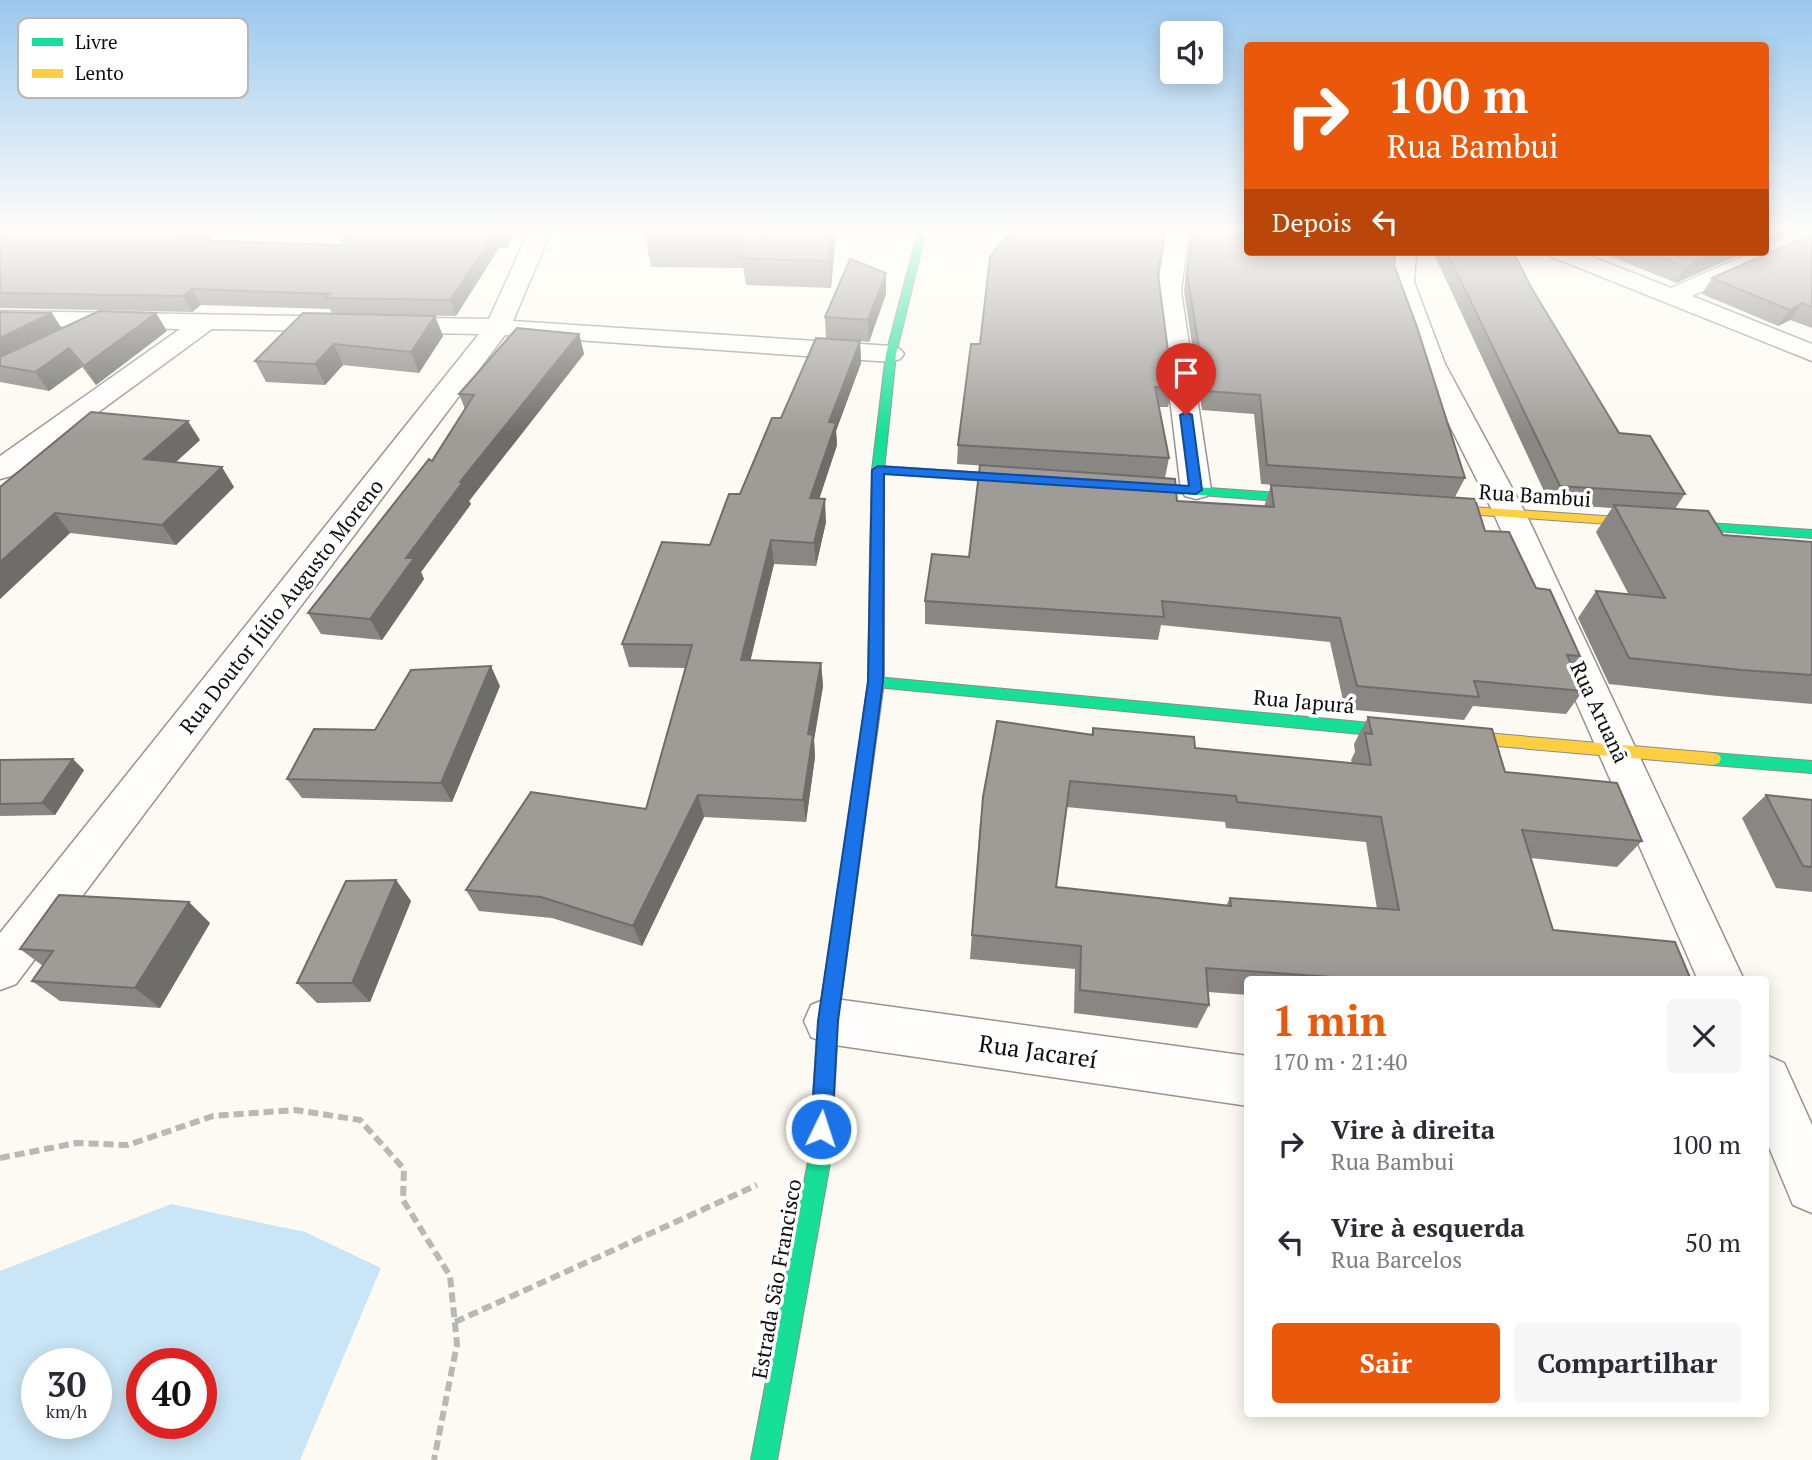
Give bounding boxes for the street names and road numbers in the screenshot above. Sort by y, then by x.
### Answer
street label: Rua Doutor Júlio Augusto Moreno [173,473,389,739]
street label: Rua Bambui [1478,477,1592,513]
street label: Rua Aruanã [1564,657,1636,768]
street label: Rua Japurá [1252,683,1356,719]
street label: Rua Jacareí [977,1027,1099,1075]
street label: Estrada São Francisco [745,1177,807,1381]

